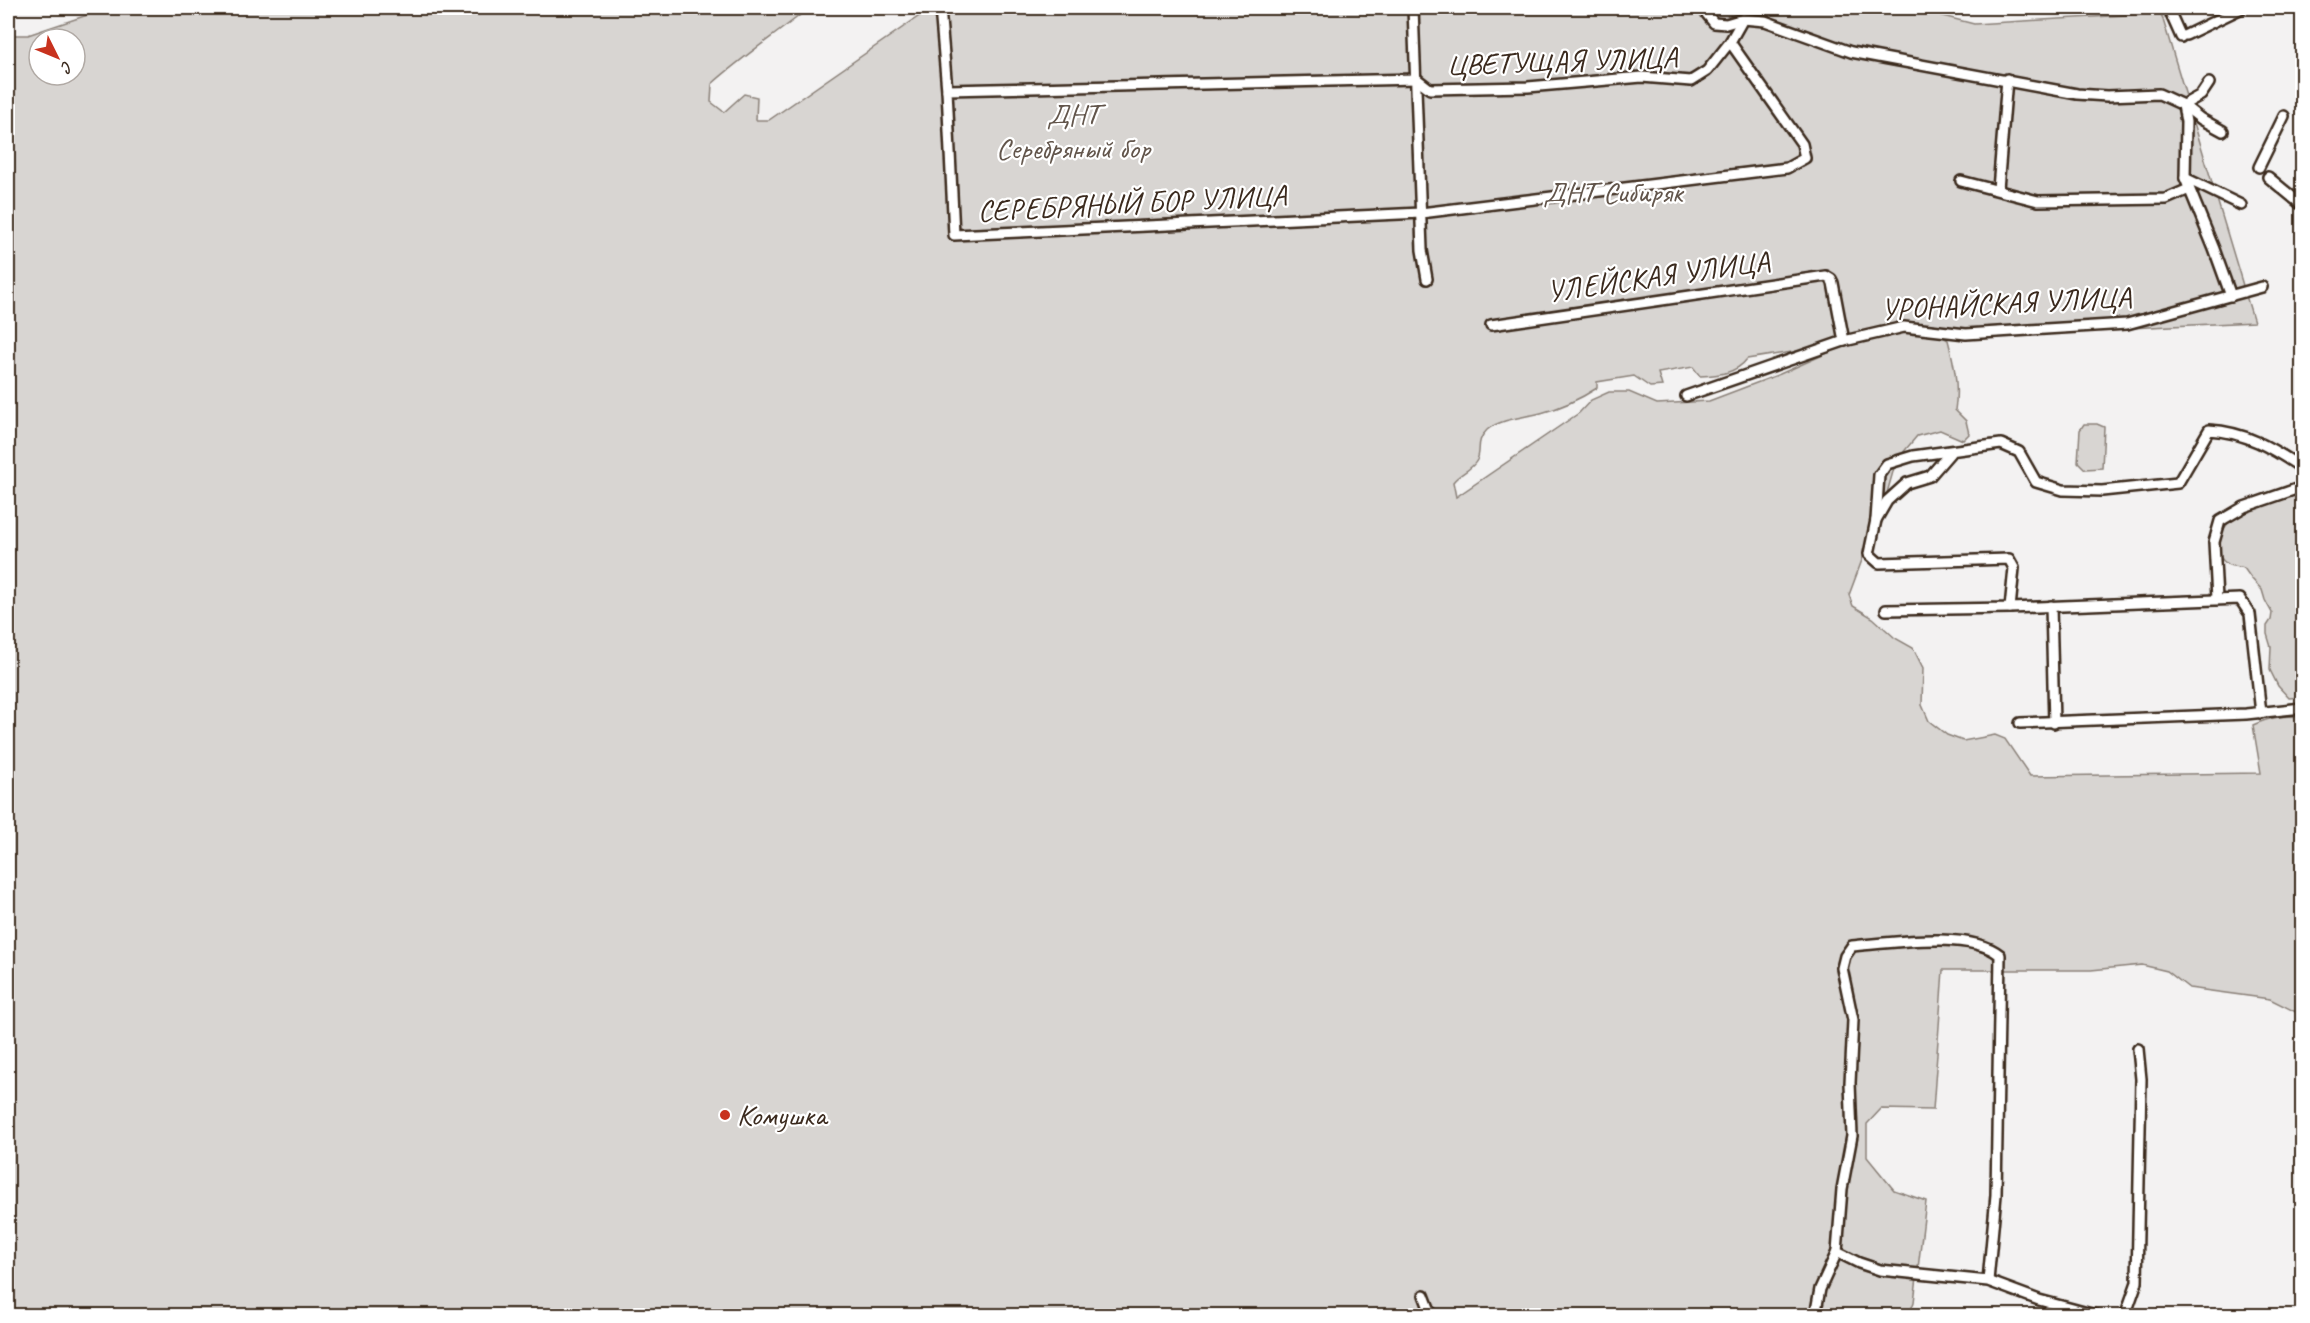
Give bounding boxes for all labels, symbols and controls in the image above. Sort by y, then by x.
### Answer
north arrow [27,27,87,87]
street label: ЦВЕТУЩАЯ УЛИЦА [1446,38,1680,84]
text: С [56,57,77,78]
park label: ДНТ Серебряный бор [996,95,1152,167]
park label: ДНТ Сибиряк [1543,173,1685,211]
street label: СЕРЕБРЯНЫЙ БОР УЛИЦА [977,176,1289,230]
street label: УЛЕЙСКАЯ УЛИЦА [1544,241,1772,310]
street label: УРОНАЙСКАЯ УЛИЦА [1880,277,2133,329]
place label: Комушка [737,1096,829,1134]
marker: Комушка [718,1108,732,1122]

